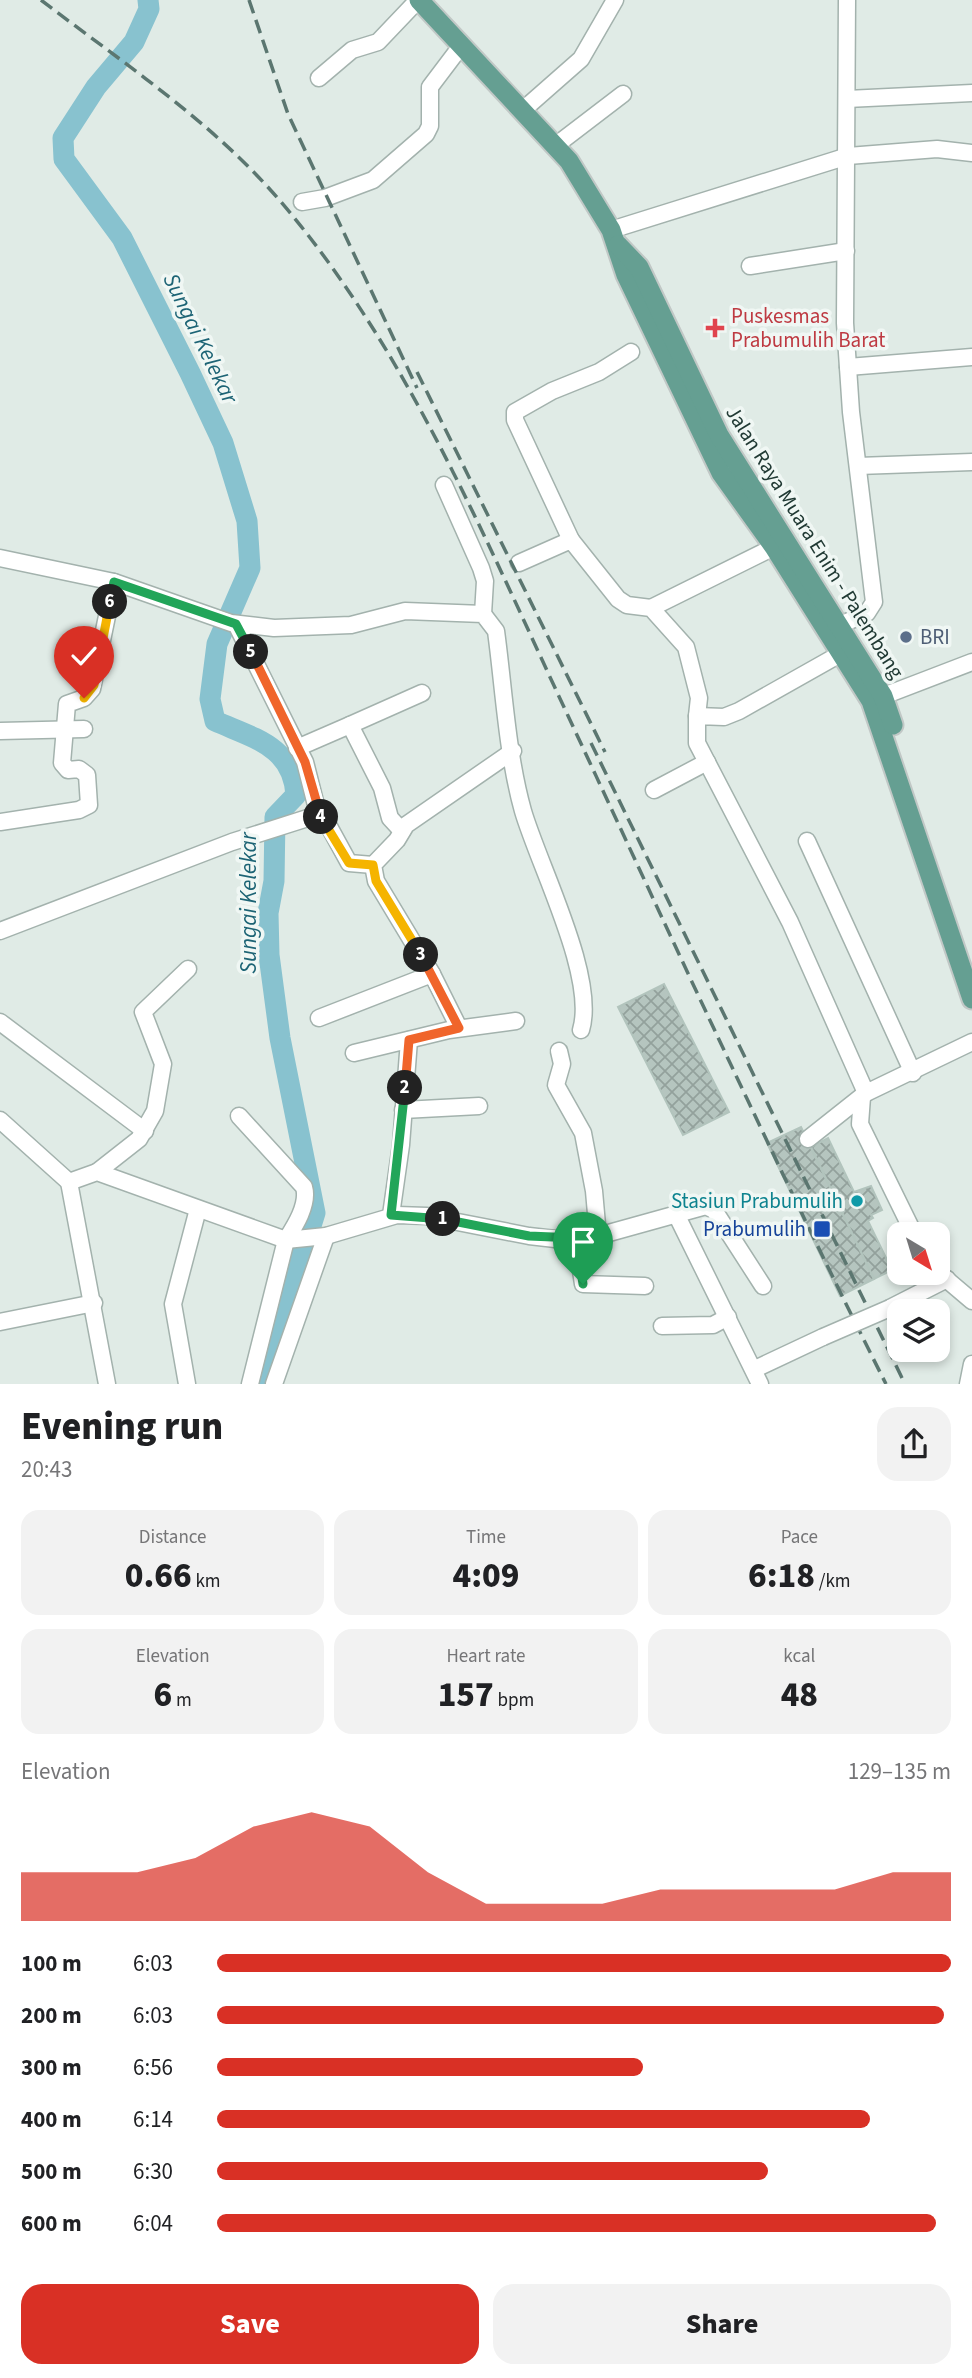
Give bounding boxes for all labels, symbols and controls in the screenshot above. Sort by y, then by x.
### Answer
water label: Sungai Kelekar [155,267,247,410]
place label: Puskesmas Prabumulih Barat [731,301,885,355]
marker: Puskesmas Prabumulih Barat [705,318,725,338]
street label: Jalan Raya Muara Enim - Palembang [718,400,912,685]
pin: 6 [92,584,128,620]
text: 6 [104,588,115,615]
place label: BRI [920,622,950,652]
pin [54,626,114,698]
marker: BRI [898,629,914,645]
pin: 5 [233,634,268,670]
icon: check [65,637,103,675]
text: 5 [245,638,256,665]
pin: 4 [304,800,338,834]
text: 4 [315,803,326,830]
water label: Sungai Kelekar [232,831,265,974]
pin: 3 [404,937,438,972]
text: 3 [415,941,426,968]
pin: 2 [388,1070,422,1106]
text: 2 [399,1074,410,1101]
place label: Stasiun Prabumulih [671,1186,843,1216]
marker: Stasiun Prabumulih [849,1193,865,1209]
pin: 1 [426,1202,460,1236]
text: 1 [437,1205,448,1232]
pin [553,1212,613,1284]
place label: Prabumulih [703,1214,806,1244]
marker: Prabumulih [812,1219,832,1239]
north arrow [887,1222,950,1284]
map controls [887,1222,950,1362]
icon: arrive [564,1223,602,1261]
button: layers [887,1299,950,1362]
text: Evening run [21,1400,223,1454]
button: share [877,1407,951,1481]
text: 20:43 [21,1453,72,1486]
text: Distance [139,1524,206,1551]
text: Time [466,1524,506,1551]
text: Pace [781,1524,818,1551]
text: 0.66 [125,1551,192,1601]
text: 4:09 [453,1551,519,1601]
text: 6:18 [748,1551,815,1601]
text: km [192,1568,221,1595]
text: /km [815,1568,851,1595]
text: Elevation [136,1643,210,1670]
text: Heart rate [446,1643,525,1670]
text: kcal [783,1643,815,1670]
text: 6 [154,1670,172,1720]
text: 157 [438,1670,494,1720]
text: 48 [781,1670,818,1720]
text: m [172,1687,192,1714]
text: bpm [494,1687,534,1714]
text: Elevation [21,1755,111,1788]
text: 129–135 m [848,1755,951,1788]
text: 100 m [21,1947,82,1980]
text: 6:03 [133,1947,173,1980]
text: 200 m [21,1999,82,2032]
text: 6:03 [133,1999,173,2032]
text: 300 m [21,2051,82,2084]
text: 6:56 [133,2051,173,2084]
text: 400 m [21,2103,82,2136]
text: 6:14 [133,2103,173,2136]
text: 500 m [21,2155,82,2188]
text: 6:30 [133,2155,173,2188]
text: 600 m [21,2207,82,2240]
text: 6:04 [133,2207,173,2240]
button: Save [21,2284,479,2364]
button: Share [493,2284,951,2364]

